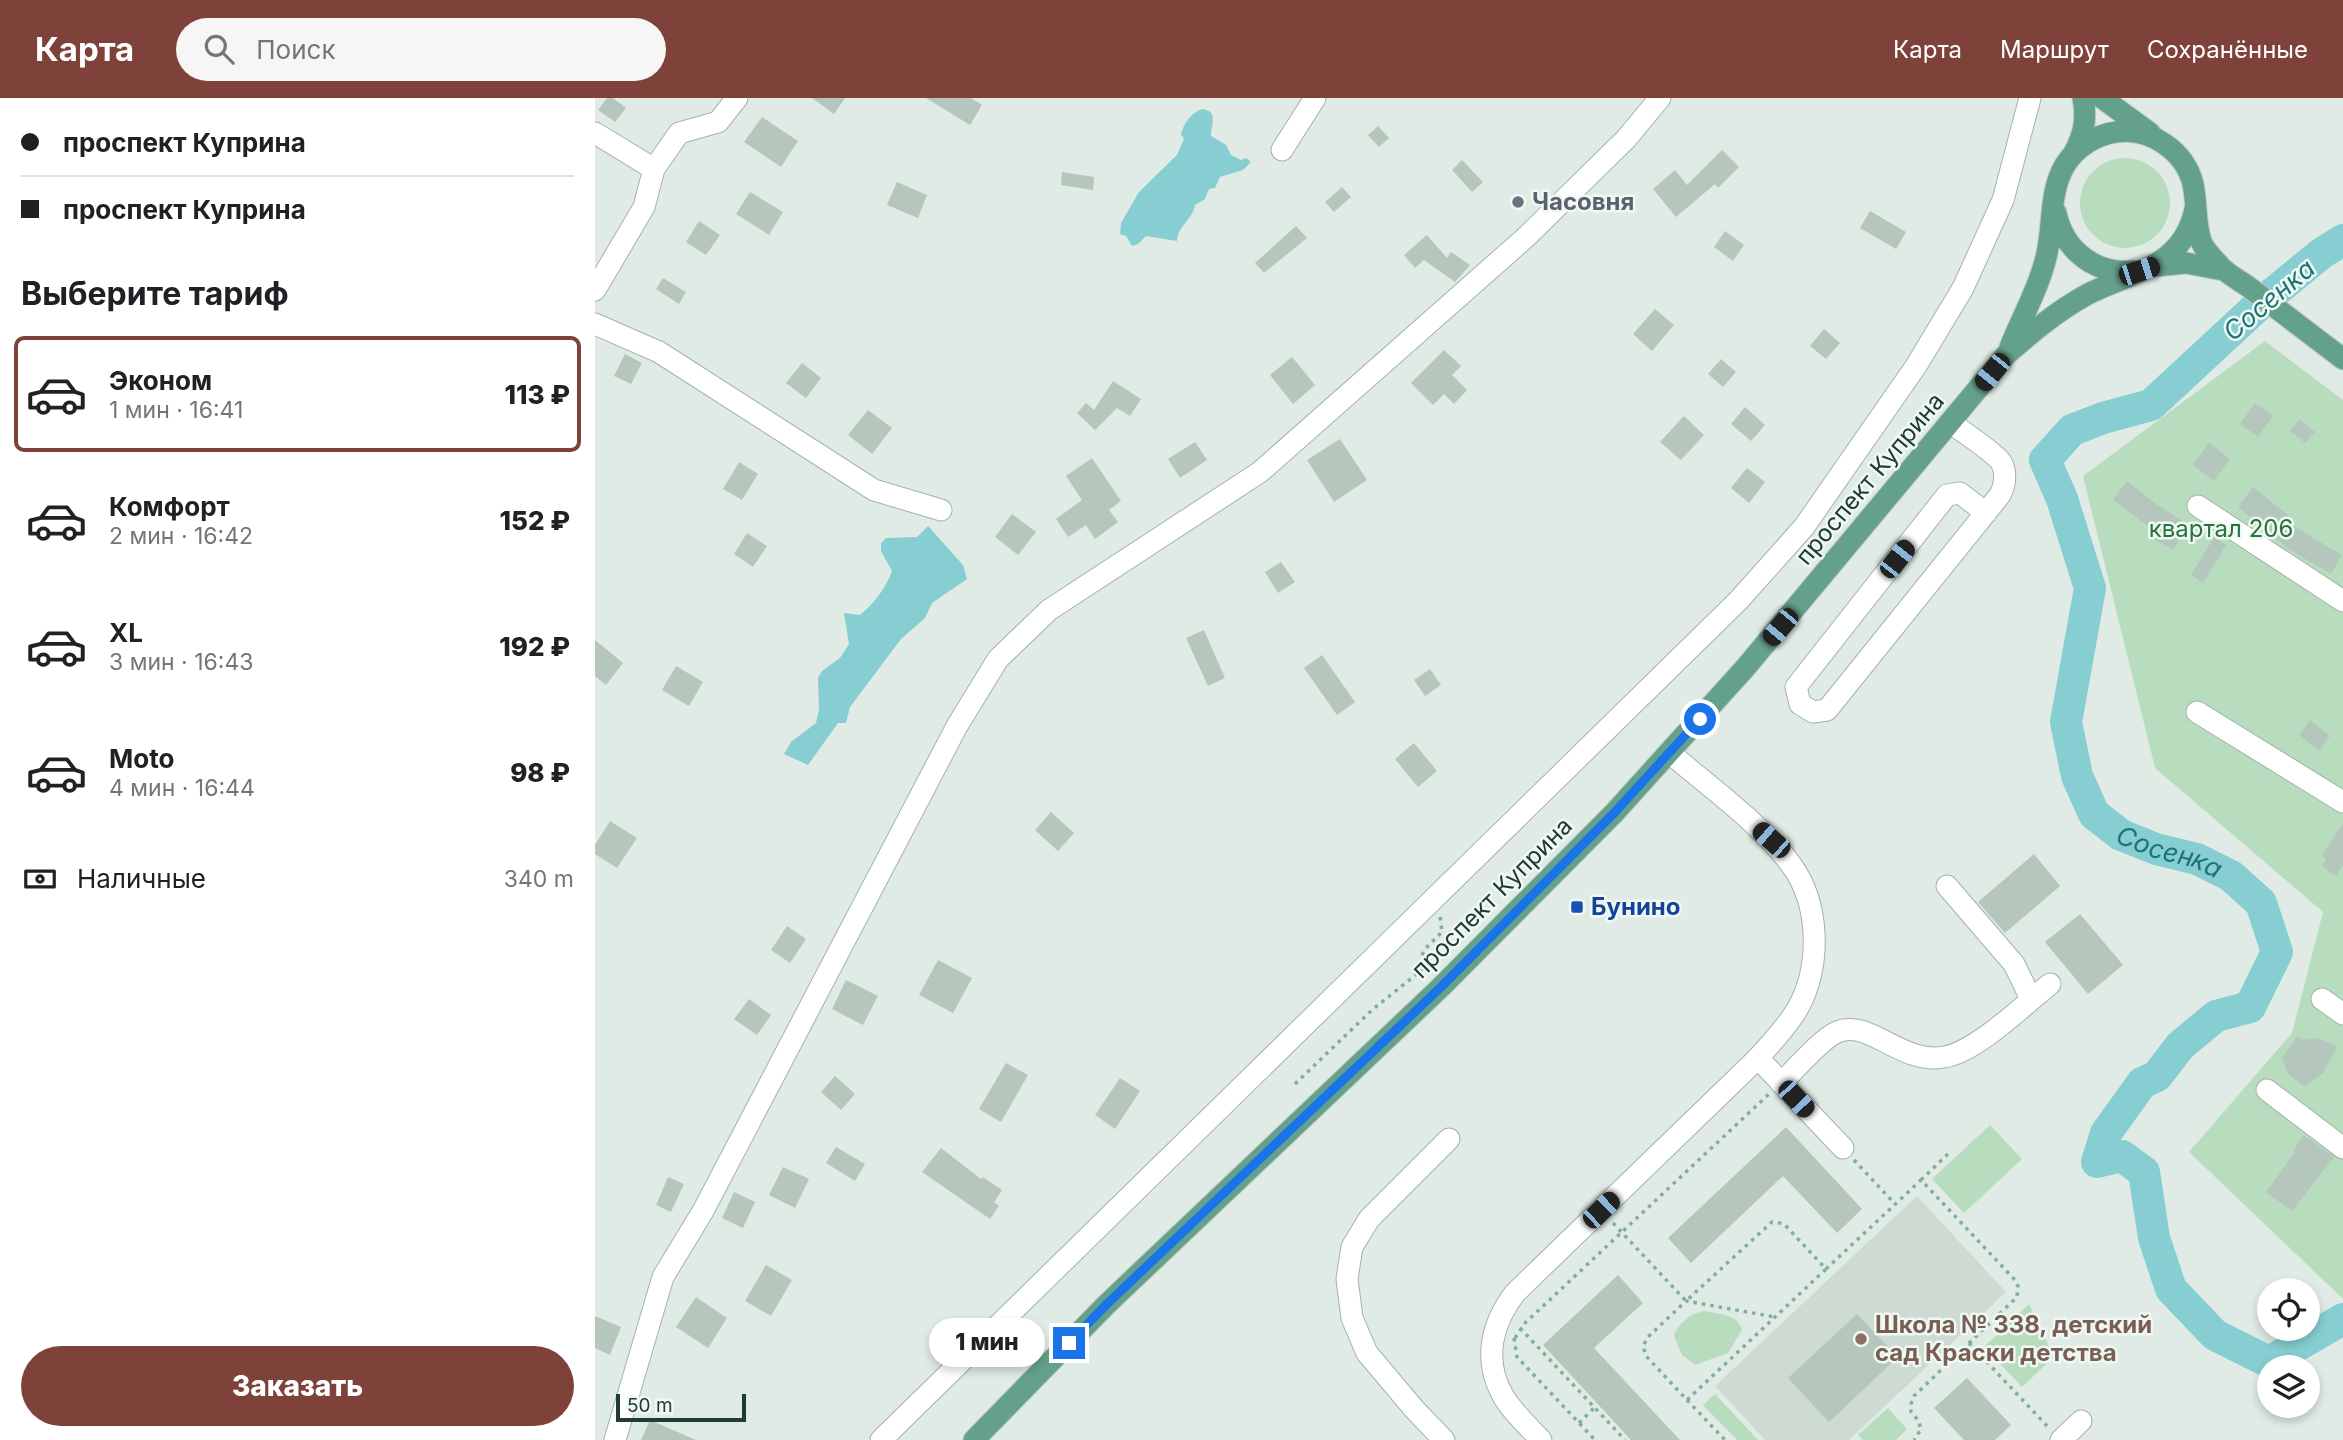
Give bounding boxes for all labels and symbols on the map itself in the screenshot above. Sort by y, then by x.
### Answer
place label: Часовня [1532,187,1634,216]
marker: Часовня [1510,194,1526,210]
water label: Сосенка [2217,252,2321,347]
car [2116,255,2163,287]
car [1971,349,2014,395]
street label: проспект Куприна [1789,387,1950,570]
park label: квартал 206 [2149,514,2293,543]
car [1876,536,1919,582]
car [1759,604,1802,650]
route start [1684,703,1716,735]
street label: проспект Куприна [1405,811,1578,984]
car [1749,818,1794,862]
water label: Сосенка [2112,819,2228,884]
place label: Бунино [1591,892,1681,921]
marker: Бунино [1569,899,1585,915]
car [1774,1076,1819,1122]
car [1579,1188,1624,1232]
place label: Школа № 338, детский сад Краски детства [1875,1310,2152,1367]
callout: 1 мин [929,1318,1044,1368]
route end [1053,1327,1085,1359]
marker: Школа № 338, детский сад Краски детства [1853,1331,1869,1347]
scale bar [616,1391,745,1423]

